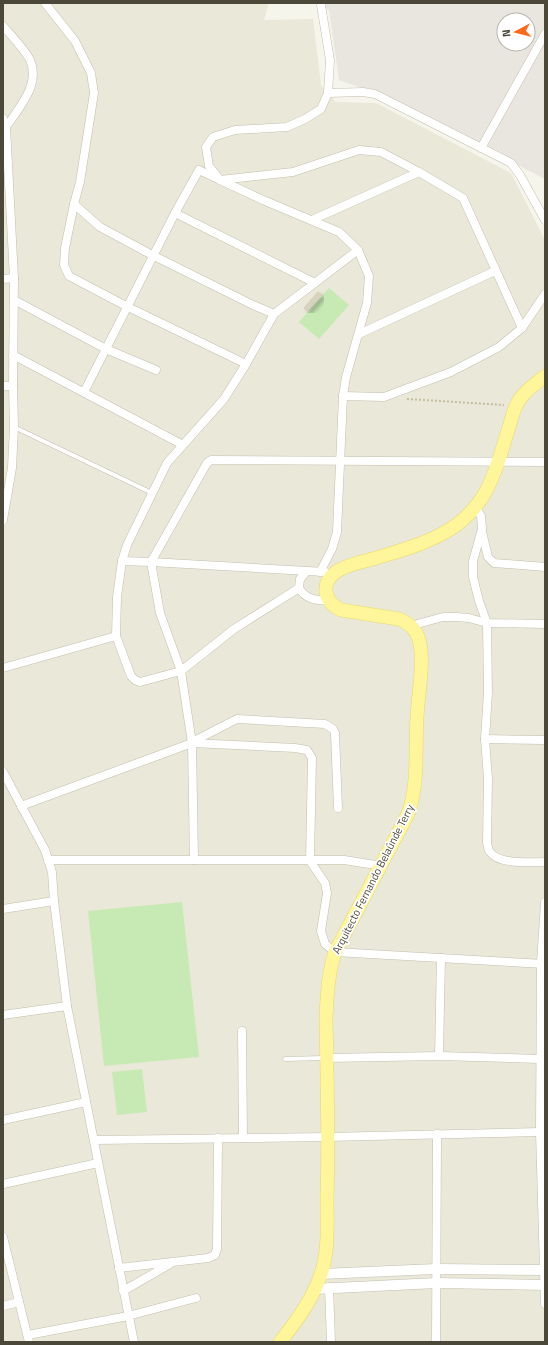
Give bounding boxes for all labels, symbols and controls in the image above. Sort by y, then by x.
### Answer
north arrow [496,12,536,52]
text: N [498,28,514,38]
street label: Arquitecto Fernando Belaúnde Terry [328,801,418,957]

